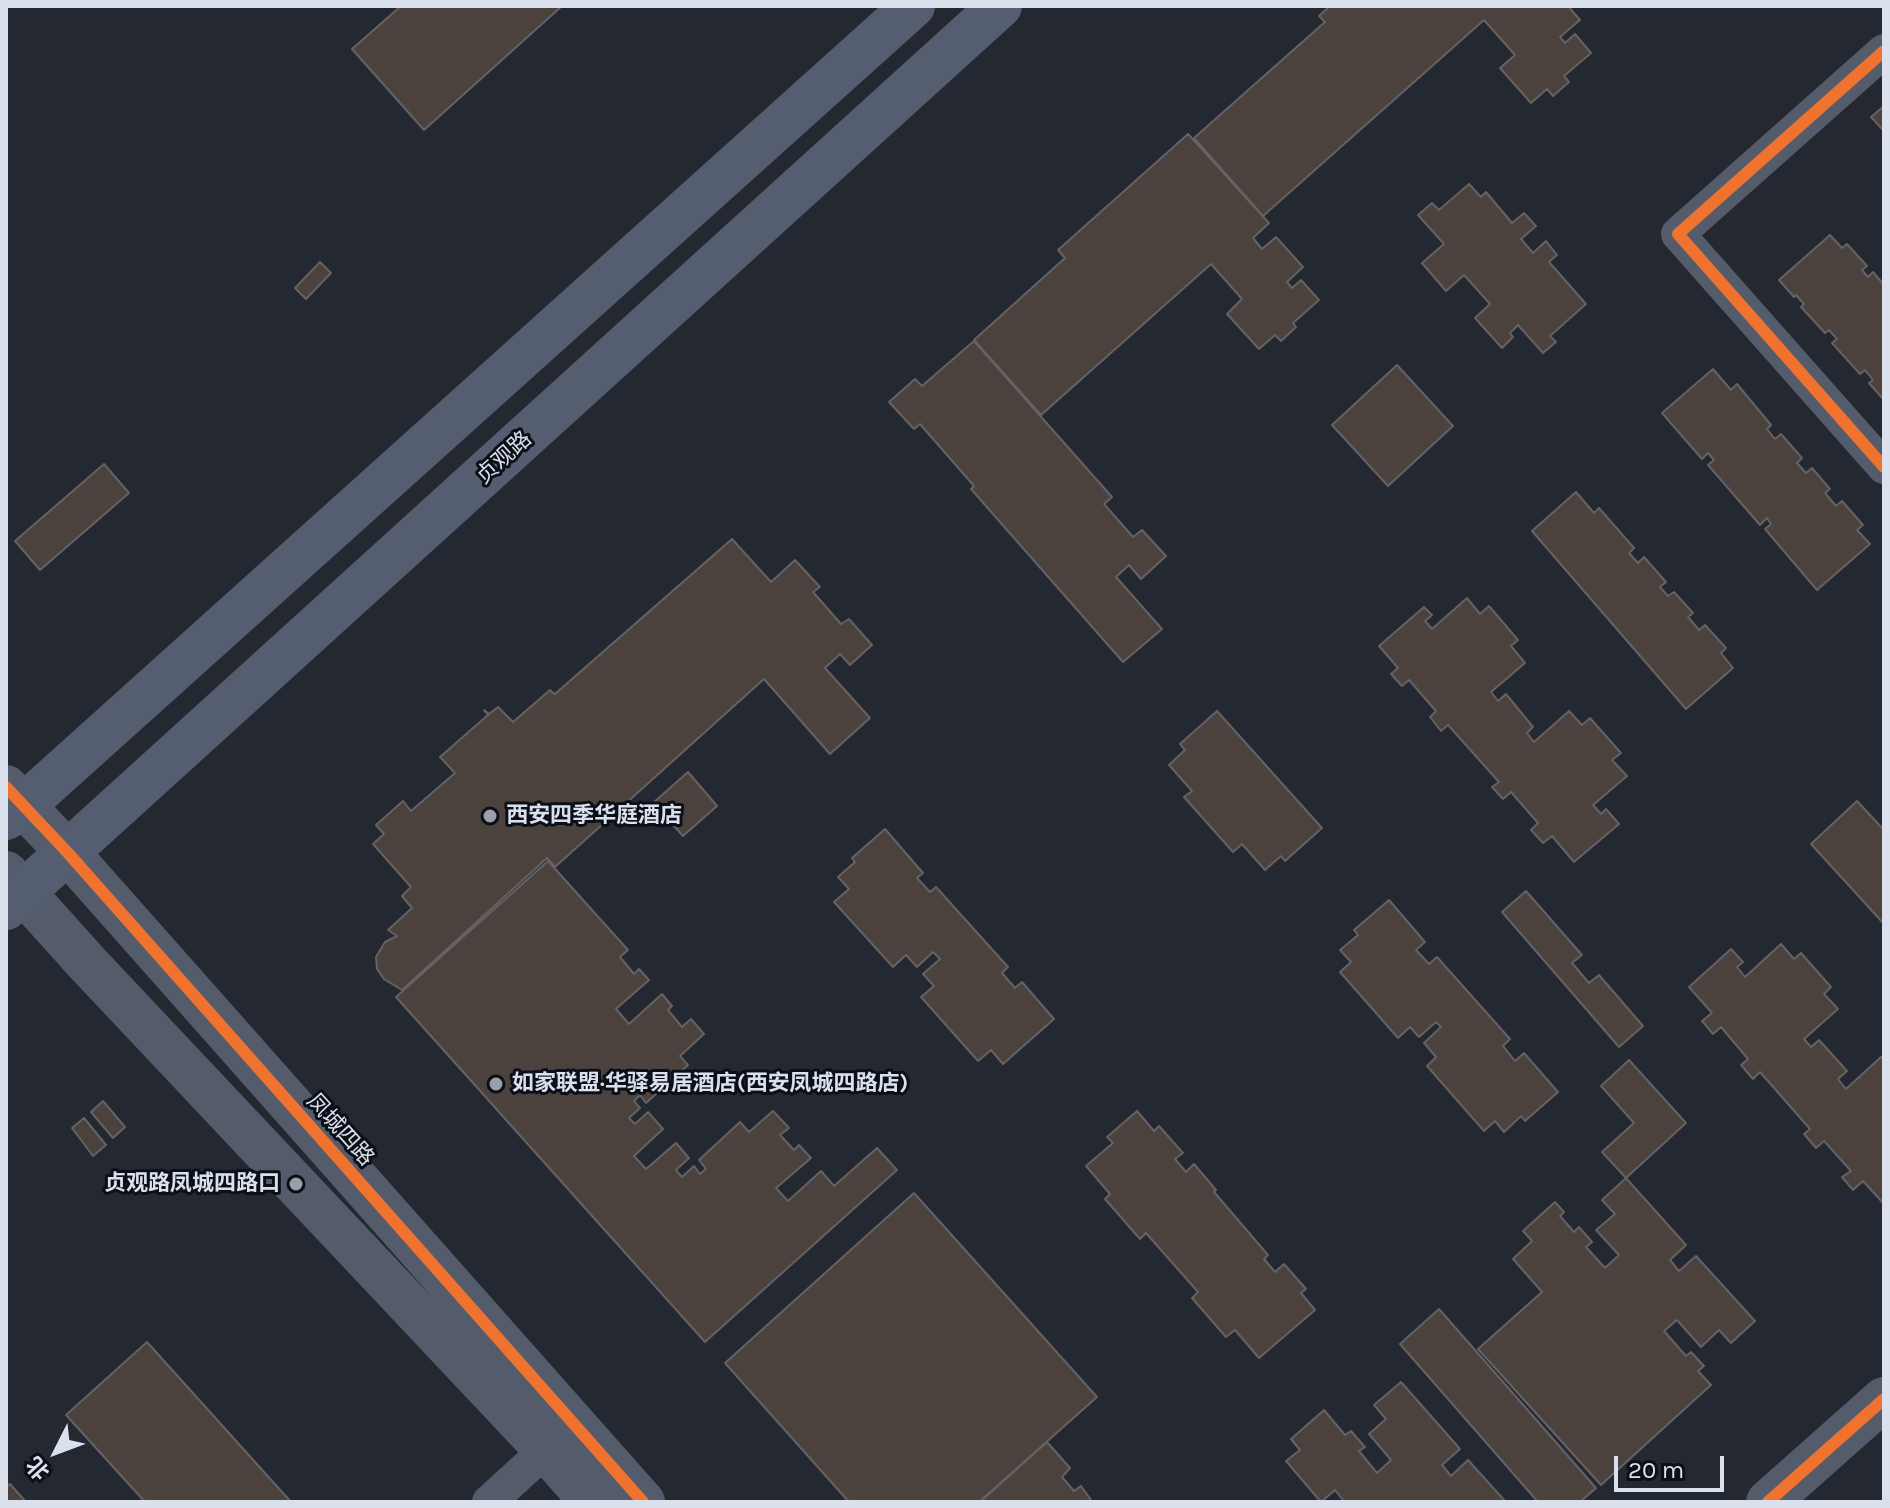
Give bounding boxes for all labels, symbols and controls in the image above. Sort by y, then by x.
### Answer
street label: 贞观路 [471,426,537,490]
place label: 西安四季华庭酒店 [506,803,682,829]
marker: 西安四季华庭酒店 [481,807,499,825]
place label: 如家联盟·华驿易居酒店(西安凤城四路店) [512,1071,908,1097]
marker: 如家联盟·华驿易居酒店(西安凤城四路店) [487,1075,505,1093]
street label: 凤城四路 [301,1088,379,1172]
place label: 贞观路凤城四路口 [104,1171,280,1197]
marker: 贞观路凤城四路口 [287,1175,305,1193]
north arrow [16,1412,96,1492]
scale bar [1618,1440,1728,1490]
text: 北 [21,1451,55,1485]
text: 20 m [1628,1456,1684,1484]

